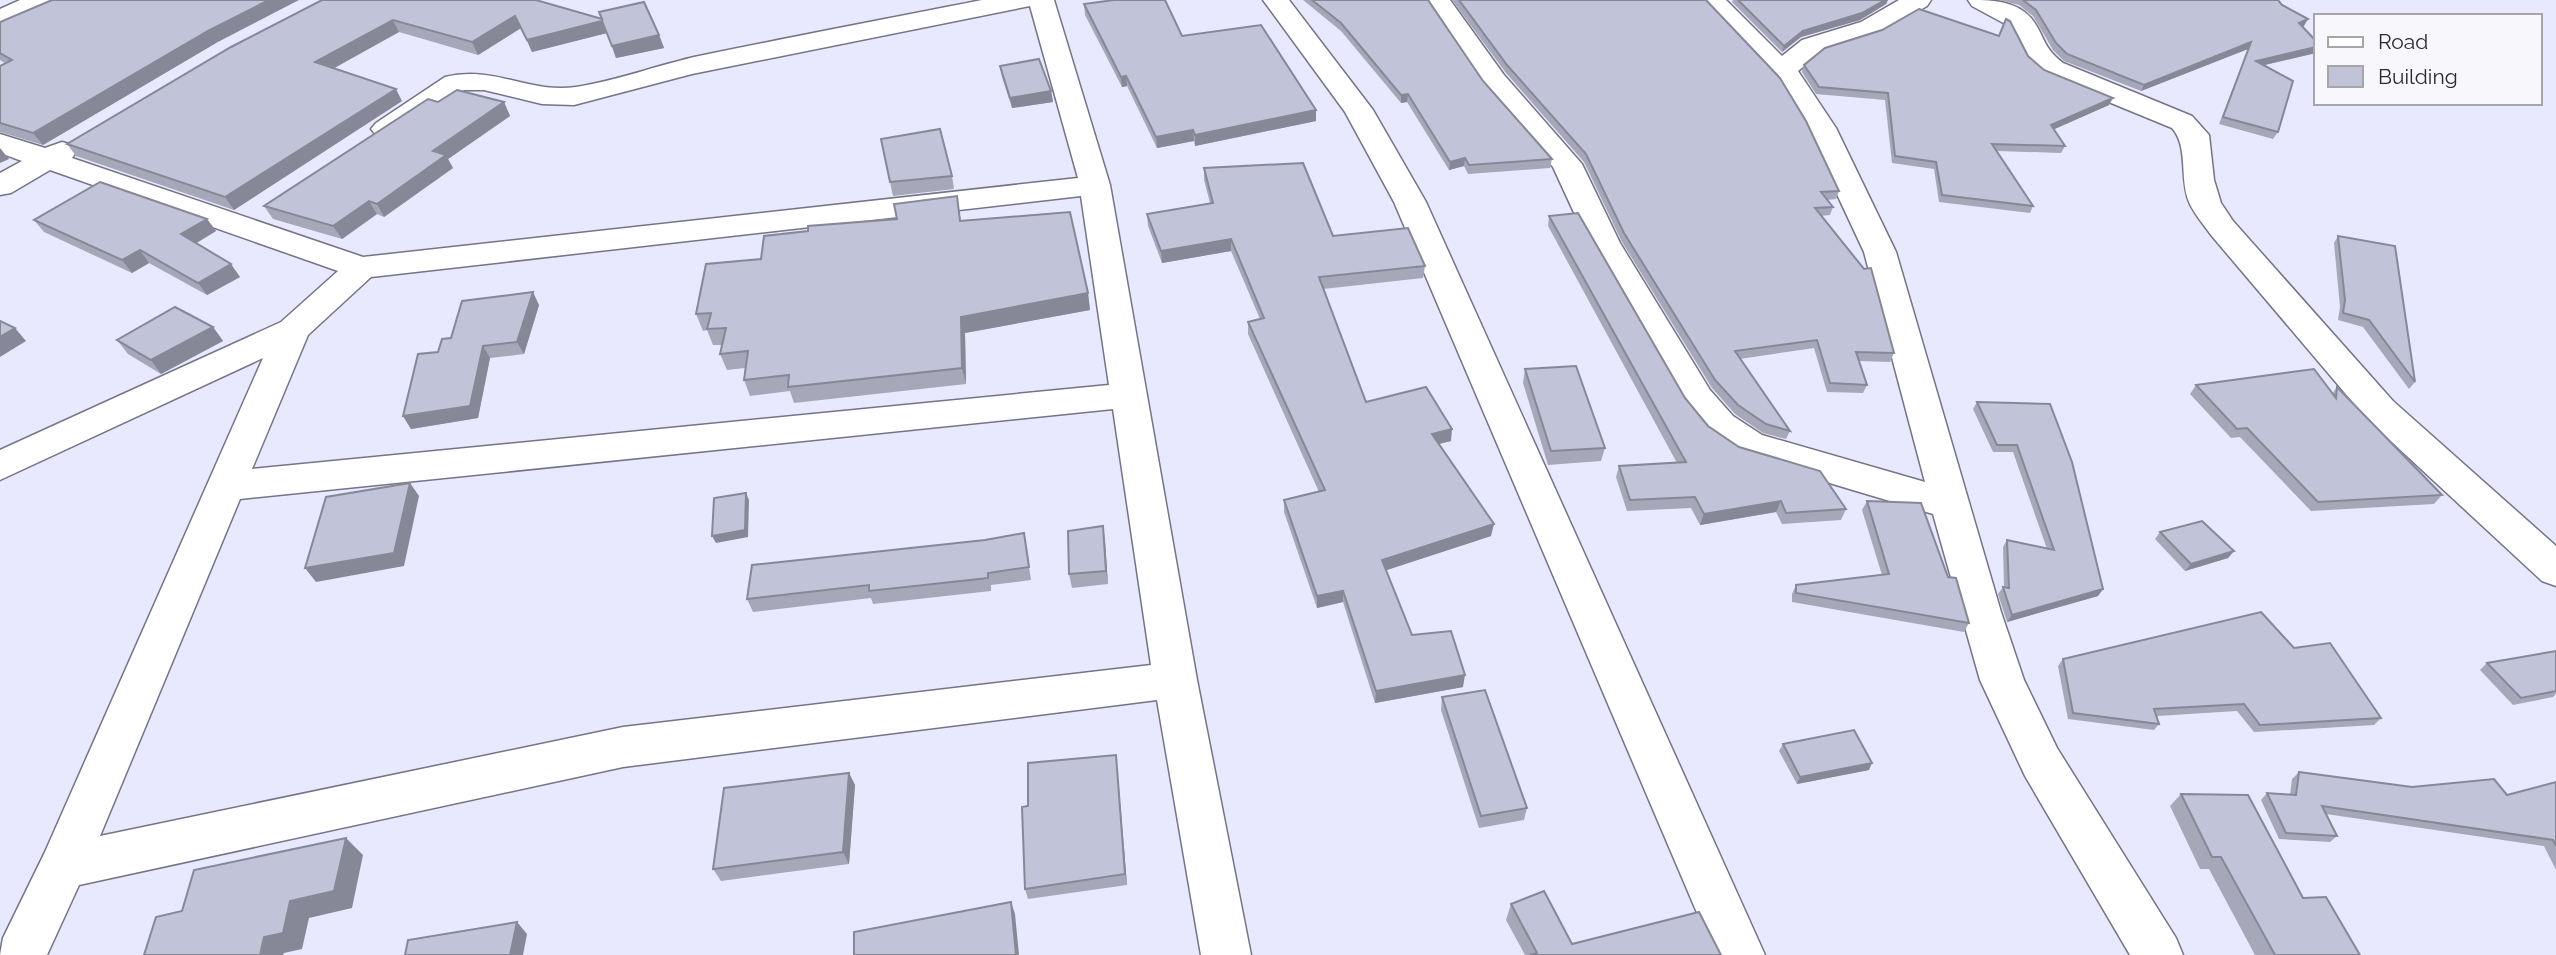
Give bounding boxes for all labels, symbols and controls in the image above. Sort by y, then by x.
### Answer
legend [2314,14,2542,105]
text: Road [2378,29,2428,54]
text: Building [2378,64,2458,89]

